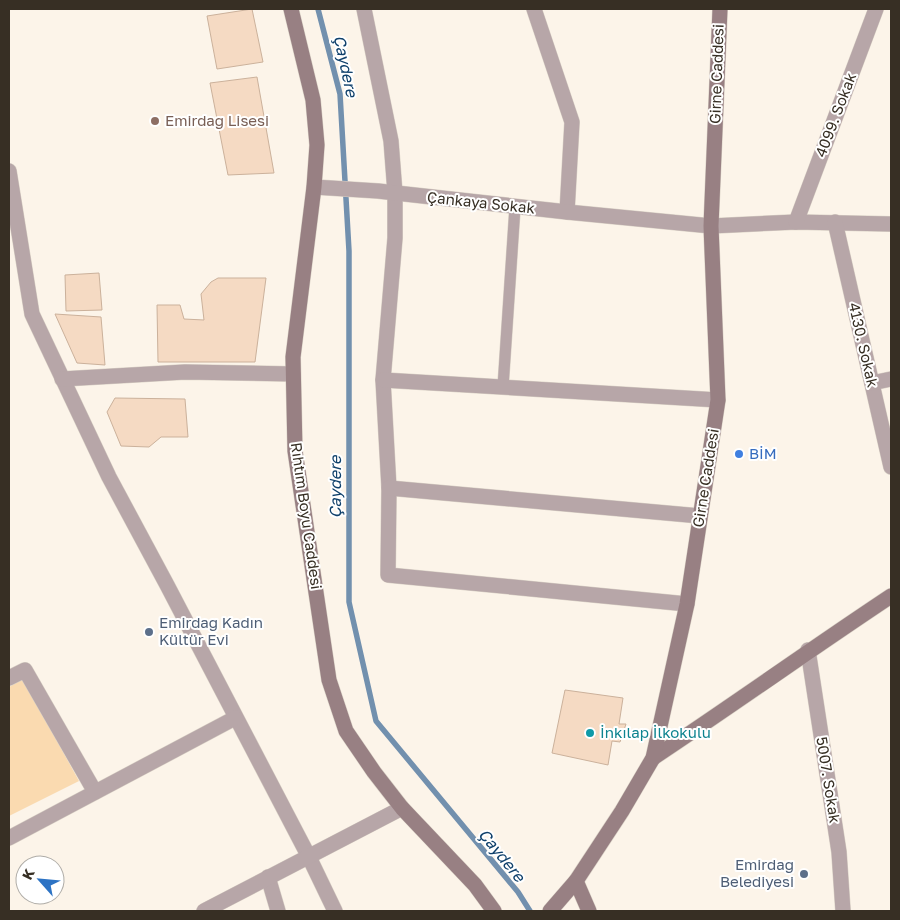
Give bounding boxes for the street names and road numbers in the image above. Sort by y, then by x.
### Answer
street label: Girne Caddesi [705,24,727,124]
street label: 4099. Sokak [811,70,860,159]
street label: Çankaya Sokak [426,187,536,217]
street label: 4130. Sokak [845,301,883,390]
street label: Girne Caddesi [688,427,722,529]
street label: Rıhtım Boyu Caddesi [288,441,326,590]
street label: 5007. Sokak [813,735,845,825]

